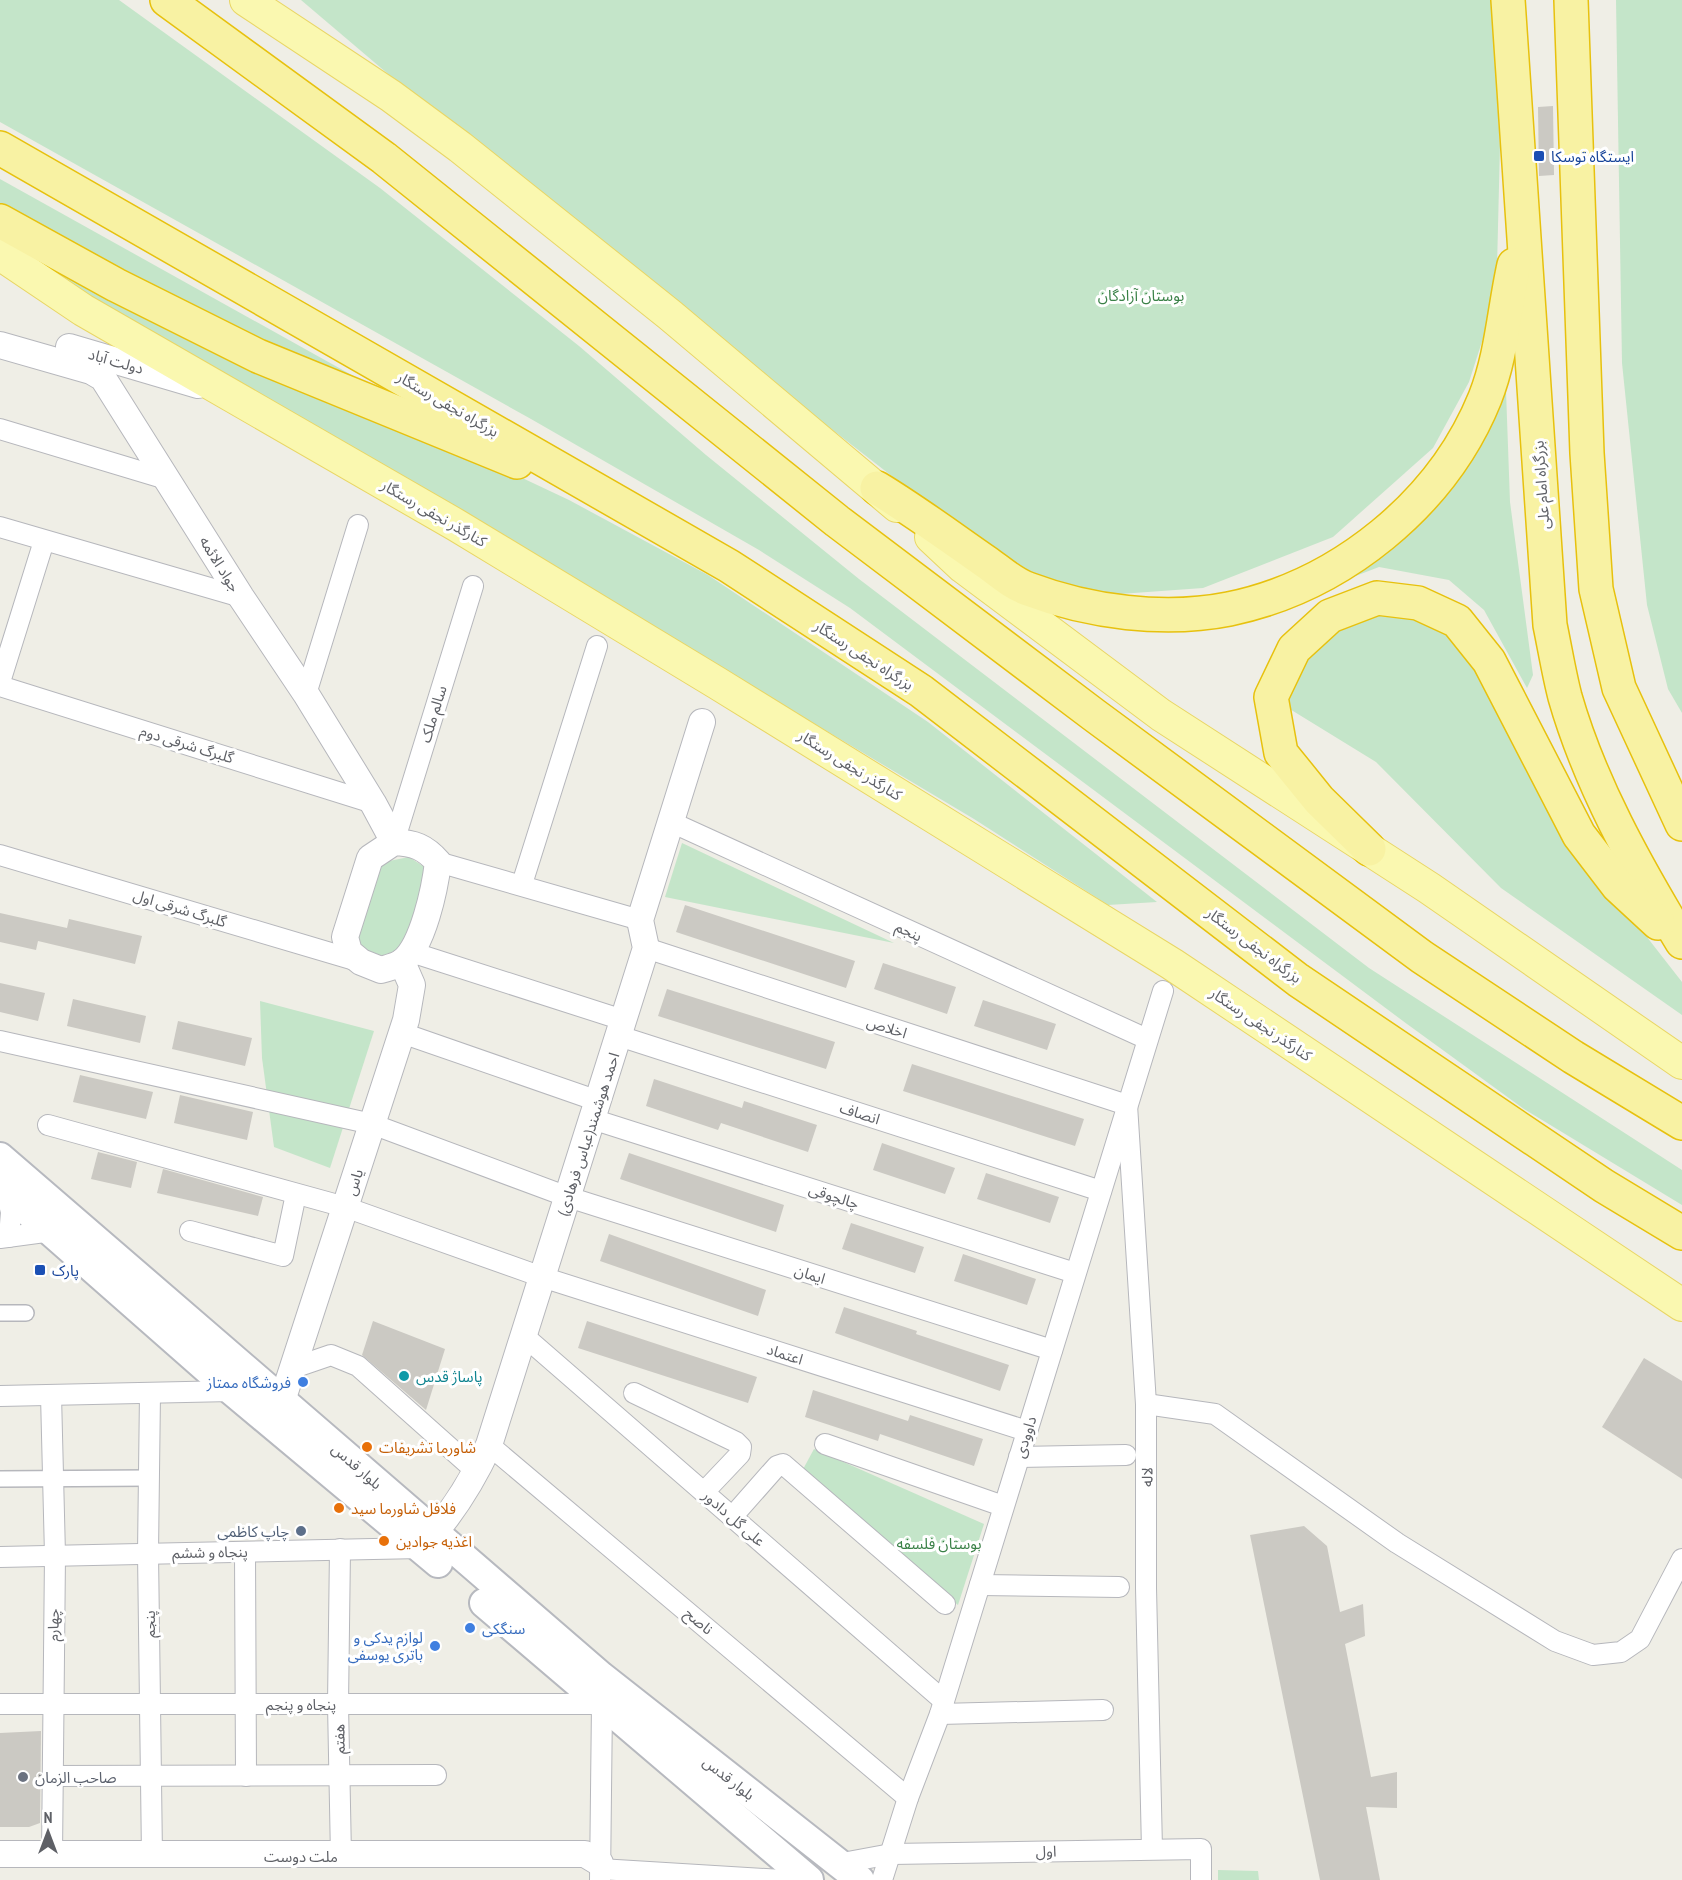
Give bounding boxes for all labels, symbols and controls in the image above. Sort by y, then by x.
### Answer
place label: ایستگاه توسکا [1551,147,1634,166]
marker: ایستگاه توسکا [1532,149,1546,163]
park label: بوستان آزادگان [1098,286,1184,305]
street label: دولت آباد [86,344,146,378]
street label: بزرگراه نجفی رستگار [393,367,502,441]
street label: بزرگراه امام علی [1528,440,1556,530]
street label: کنارگذر نجفی رستگار [377,475,491,551]
street label: جواد الائمه [195,533,245,596]
street label: بزرگراه نجفی رستگار [810,615,917,694]
street label: سالم ملک [415,683,453,745]
street label: گلبرگ شرقی دوم [137,721,237,769]
street label: کنارگذر نجفی رستگار [794,725,906,805]
street label: گلبرگ شرقی اول [131,885,230,931]
street label: بزرگراه نجفی رستگار [1202,902,1305,987]
street label: پنجم [892,917,926,947]
street label: کنارگذر نجفی رستگار [1206,982,1316,1065]
street label: اخلاص [865,1012,909,1042]
street label: احمد هوشمند(عباس فرهادی) [553,1050,623,1218]
street label: انصاف [838,1098,882,1128]
street label: یاس [341,1166,367,1198]
street label: چالچوقی [806,1179,862,1214]
street label: ایمان [792,1260,828,1288]
place label: پارک [52,1261,79,1281]
marker: پارک [33,1263,47,1277]
street label: اعتماد [765,1339,805,1369]
place label: پاساژ قدس [416,1367,482,1387]
marker: پاساژ قدس [397,1369,411,1383]
place label: فروشگاه ممتاز [206,1373,291,1392]
marker: فروشگاه ممتاز [296,1375,310,1389]
street label: داوودی [1010,1414,1040,1460]
place label: شاورما تشریفات [379,1438,476,1457]
street label: بلوار قدس [328,1439,386,1493]
marker: شاورما تشریفات [360,1440,374,1454]
street label: لاله [1137,1467,1157,1487]
street label: علی گل دادور [698,1485,770,1551]
place label: فلافل شاورما سید [351,1499,456,1518]
marker: فلافل شاورما سید [332,1501,346,1515]
place label: چاپ كاظمى [217,1522,289,1542]
marker: چاپ كاظمى [294,1524,308,1538]
place label: اغذیه جوادین [396,1532,472,1551]
marker: اغذیه جوادین [377,1534,391,1548]
park label: بوستان فلسفه [897,1534,981,1553]
street label: پنجاه و ششم [172,1542,248,1564]
street label: ناصح [679,1604,717,1641]
street label: چهارم [43,1608,65,1642]
street label: پنجم [140,1610,161,1638]
place label: سنگکی [482,1619,525,1638]
marker: سنگکی [463,1621,477,1635]
place label: لوازم یدکی و باتری یوسفی [348,1628,423,1664]
marker: لوازم یدکی و باتری یوسفی [428,1639,442,1653]
street label: پنجاه و پنجم [266,1695,336,1716]
street label: هفتم [329,1724,351,1754]
street label: بلوار قدس [699,1752,759,1804]
place label: صاحب الزمان [35,1768,117,1787]
marker: صاحب الزمان [16,1770,30,1784]
north arrow [18,1802,78,1862]
text: N [44,1807,52,1827]
street label: اول [1035,1841,1057,1861]
street label: ملت دوست [264,1847,338,1866]

